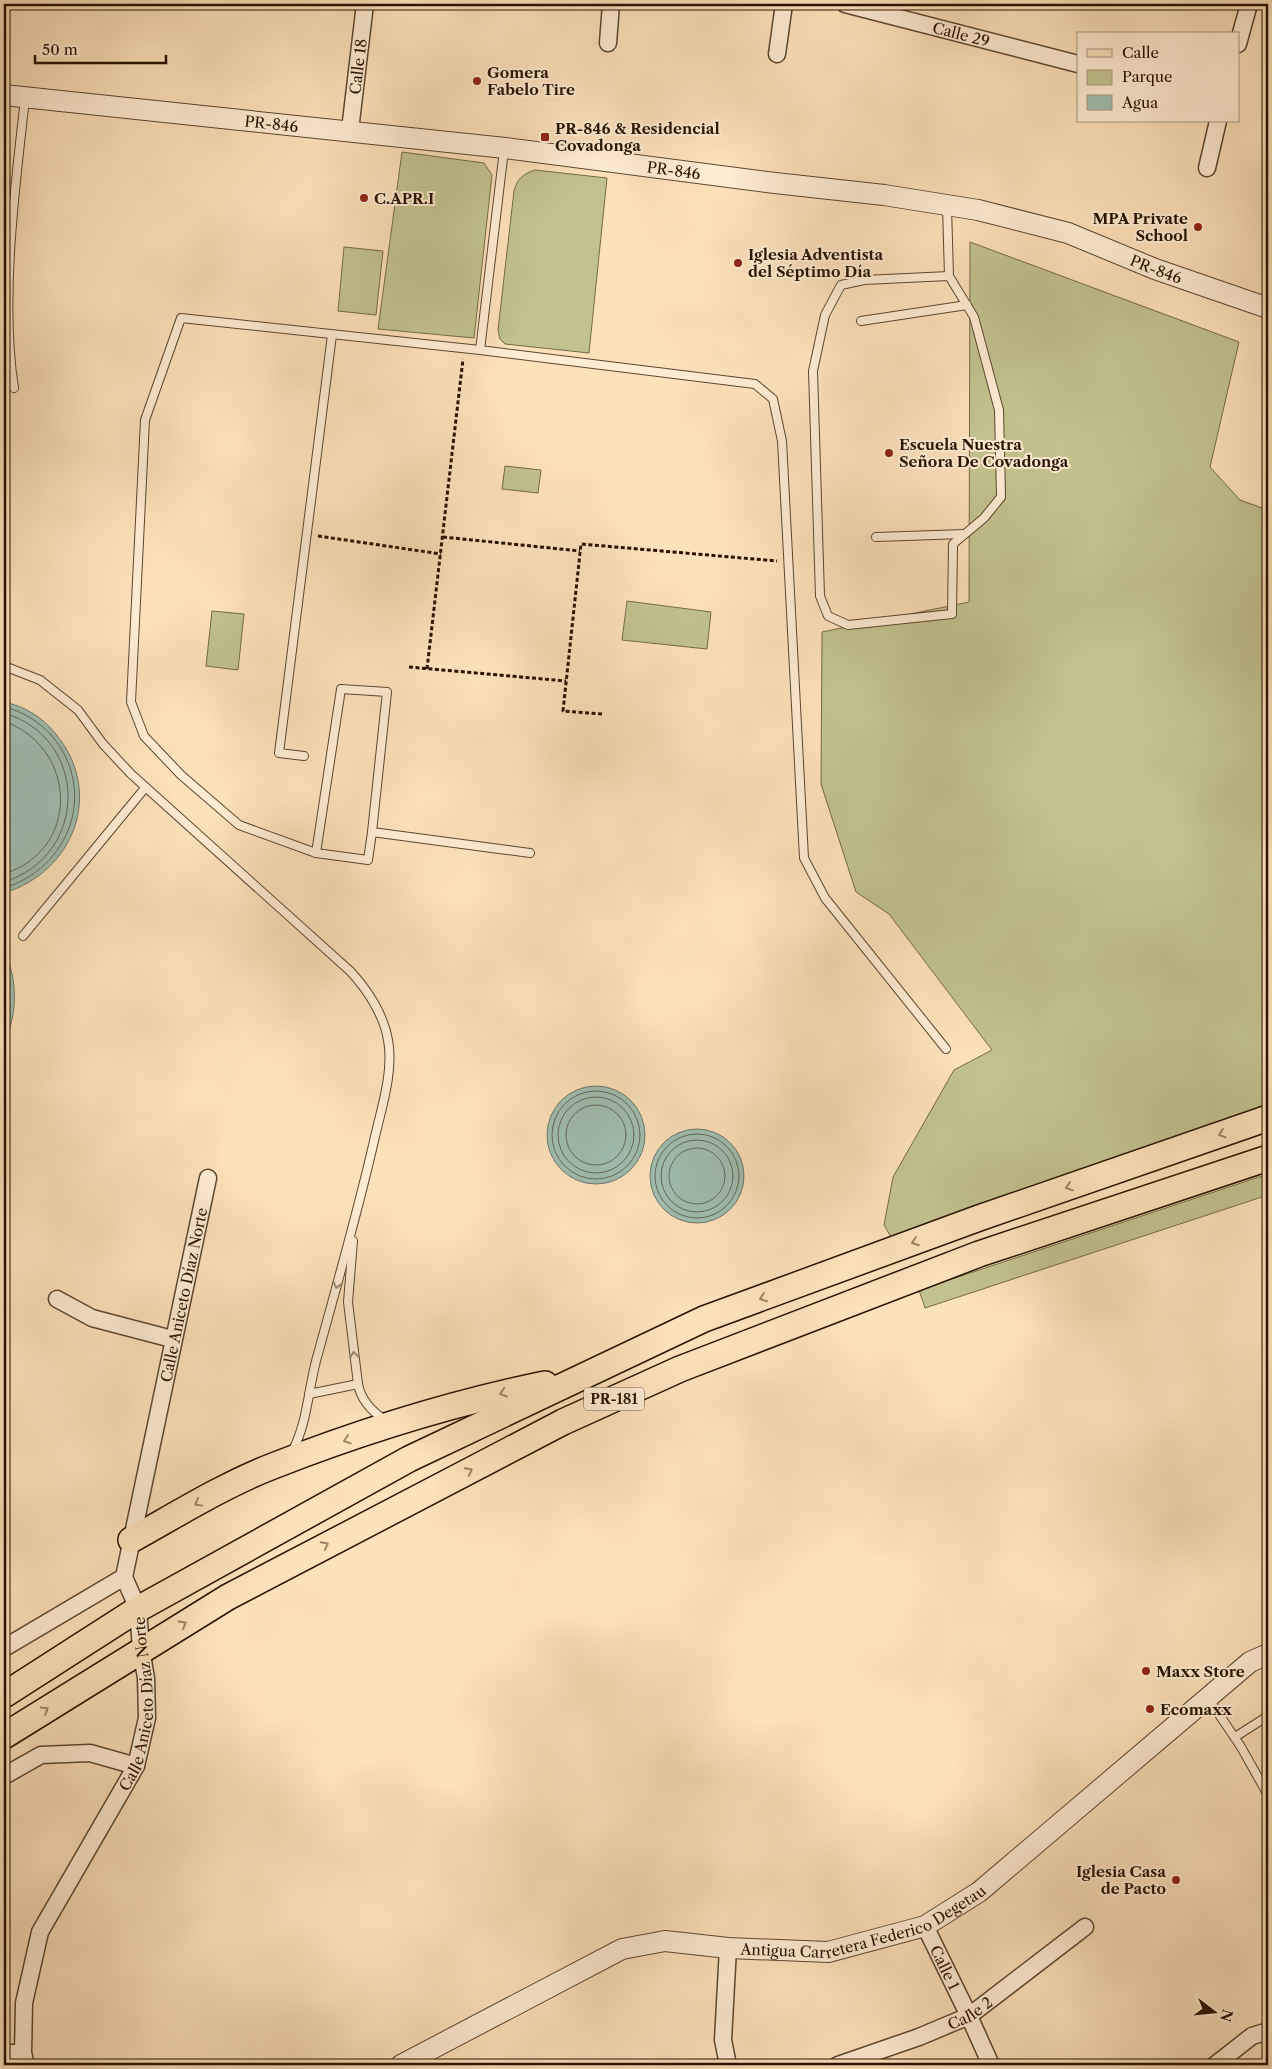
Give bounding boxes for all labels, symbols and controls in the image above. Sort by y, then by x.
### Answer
street label: Calle 29 [931,17,992,50]
scale bar [35,32,166,64]
legend [1077,32,1240,122]
street label: Calle 18 [345,37,370,95]
text: 50 m [42,40,78,59]
text: Calle [1122,43,1159,62]
place label: Gomera Fabelo Tire [487,63,575,99]
text: Parque [1122,67,1172,86]
marker: Gomera Fabelo Tire [471,75,483,87]
text: Agua [1121,93,1158,112]
street label: PR-846 [244,111,300,136]
place label: PR-846 & Residencial Covadonga [555,119,720,155]
marker: PR-846 & Residencial Covadonga [539,131,551,143]
street label: PR-846 [646,157,702,183]
place label: C.APR.I [374,189,434,208]
marker: C.APR.I [358,192,370,204]
place label: MPA Private School [1092,209,1188,245]
marker: MPA Private School [1192,221,1204,233]
place label: Iglesia Adventista del Séptimo Día [748,245,884,281]
street label: PR-846 [1127,250,1185,287]
marker: Iglesia Adventista del Séptimo Día [732,257,744,269]
place label: Escuela Nuestra Señora De Covadonga [899,435,1069,471]
marker: Escuela Nuestra Señora De Covadonga [883,447,895,459]
one-way arrow [1218,1128,1227,1138]
one-way arrow [1065,1181,1073,1191]
street label: Calle Aniceto Díaz Norte [156,1206,211,1384]
one-way arrow [912,1236,920,1246]
one-way arrow [333,1281,343,1289]
one-way arrow [759,1292,768,1302]
one-way arrow [349,1351,360,1359]
one-way arrow [498,1387,507,1398]
road number: PR-181 [584,1388,644,1410]
one-way arrow [343,1434,352,1444]
one-way arrow [464,1467,473,1477]
one-way arrow [194,1497,203,1507]
one-way arrow [320,1542,329,1552]
street label: Calle Aniceto Díaz Norte [114,1616,157,1794]
one-way arrow [177,1621,186,1631]
place label: Maxx Store [1156,1662,1245,1681]
marker: Maxx Store [1140,1665,1152,1677]
place label: Ecomaxx [1160,1700,1232,1719]
marker: Ecomaxx [1144,1703,1156,1715]
one-way arrow [40,1707,49,1717]
place label: Iglesia Casa de Pacto [1076,1862,1166,1898]
marker: Iglesia Casa de Pacto [1170,1874,1182,1886]
street label: Antigua Carretera Federico Degetau [739,1881,990,1962]
street label: Calle 1 [926,1942,964,1993]
north arrow [1190,1986,1240,2036]
street label: Calle 2 [944,1992,996,2034]
text: N [1216,2007,1237,2024]

